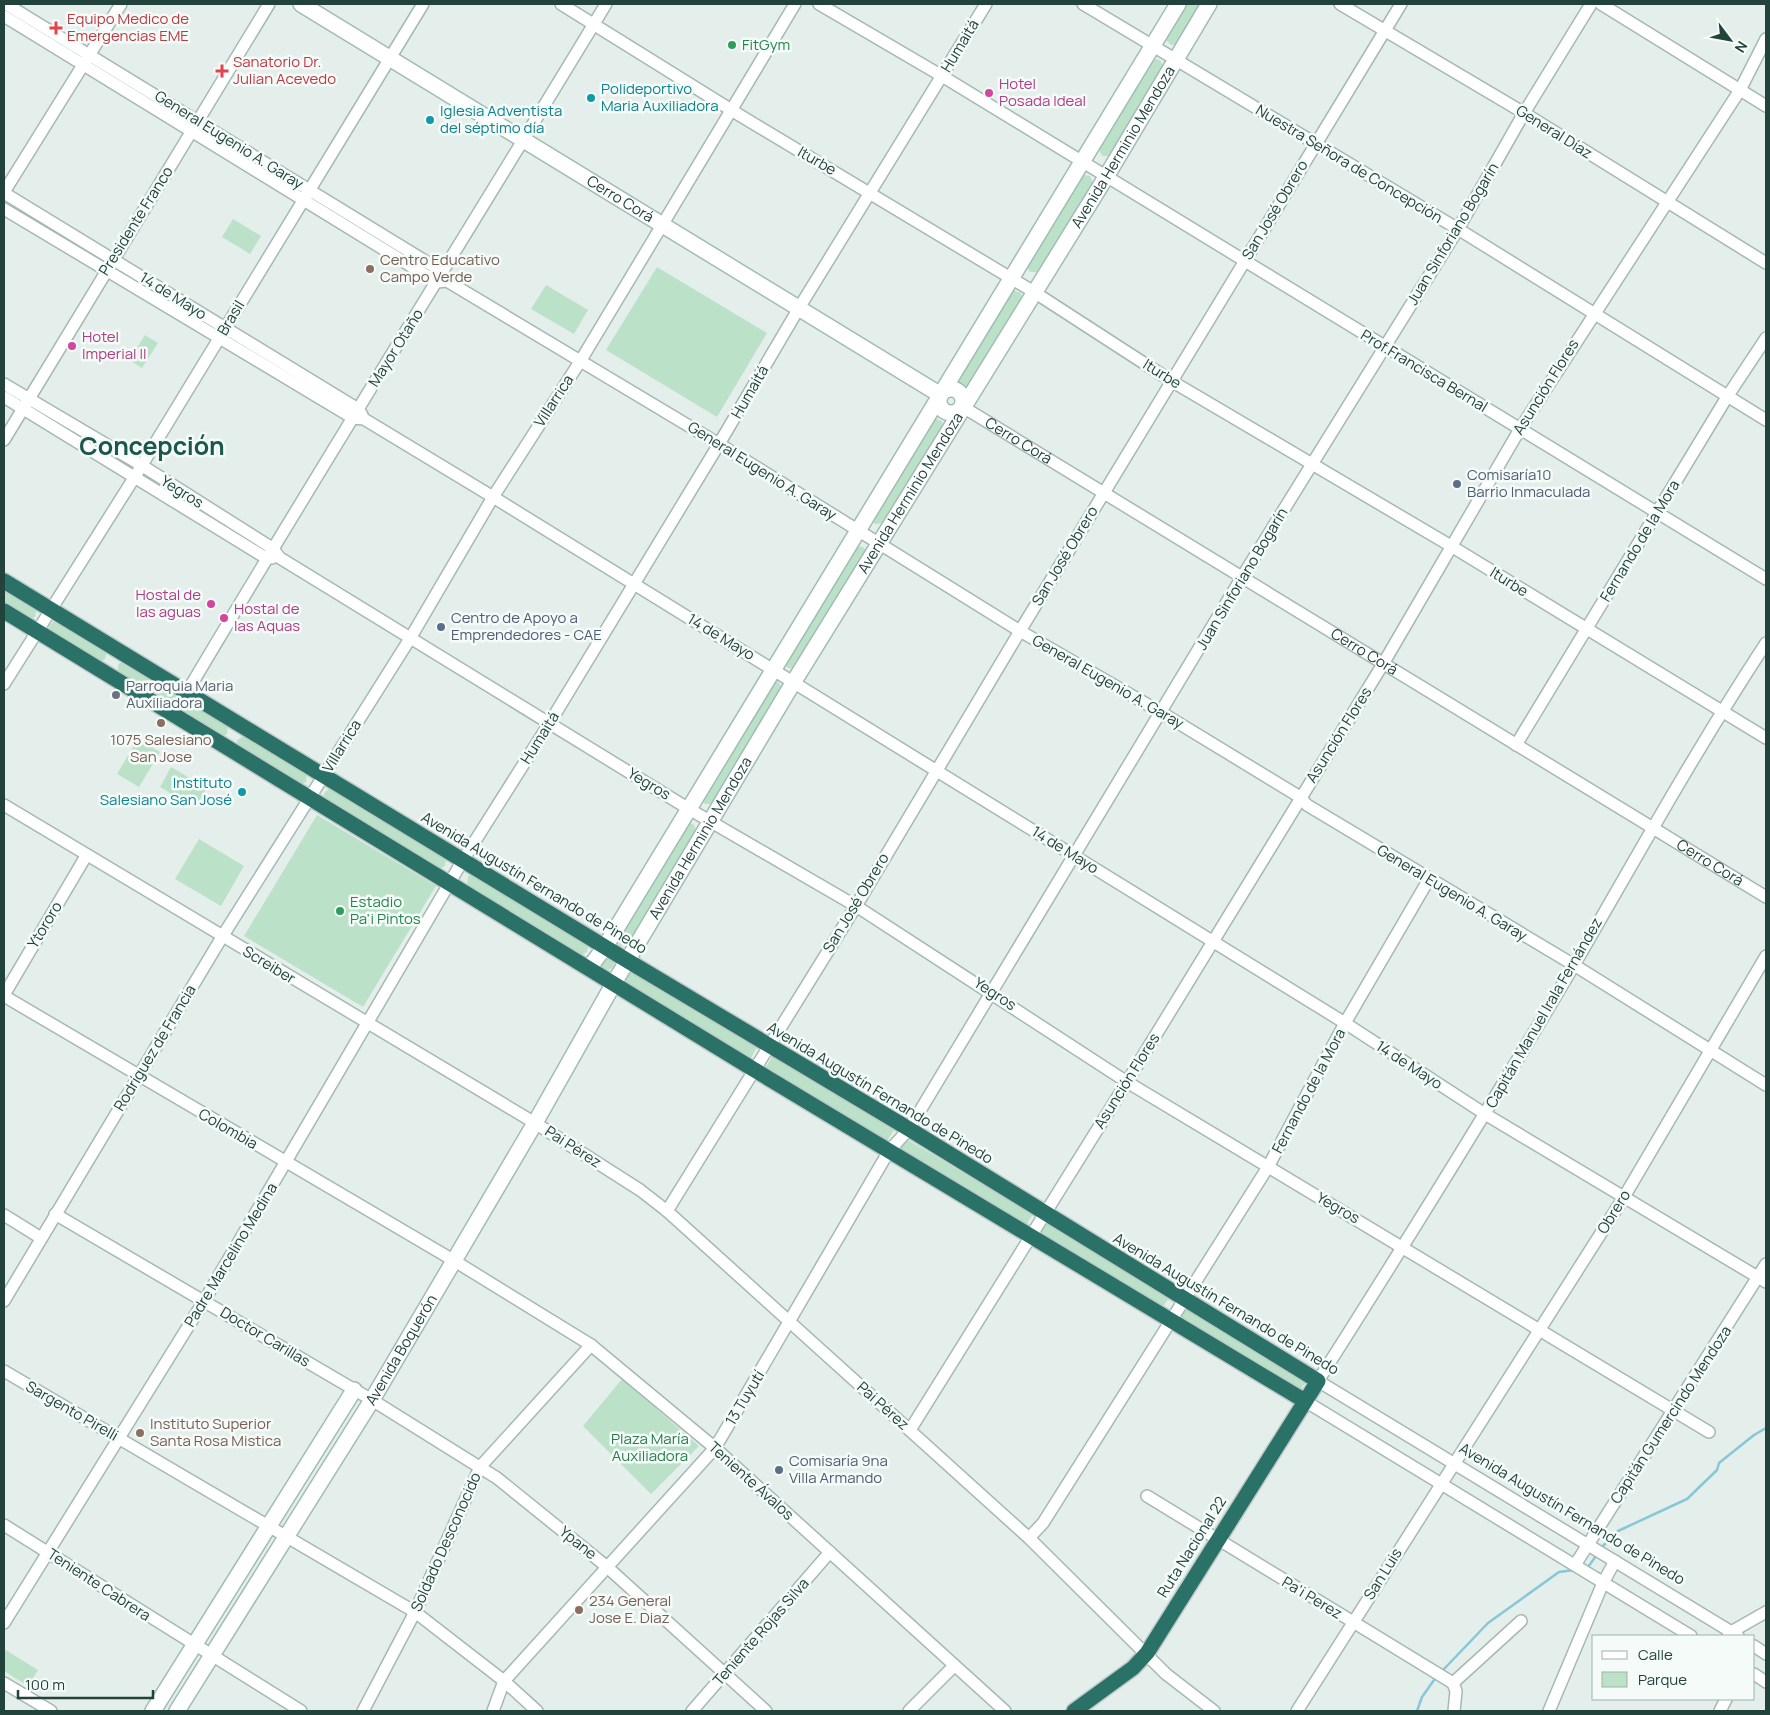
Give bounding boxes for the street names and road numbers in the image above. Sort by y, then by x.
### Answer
street label: Humaitá [936,15,984,76]
street label: Avenida Herminio Mendoza [1066,62,1180,232]
street label: General Eugenio A. Garay [151,85,308,194]
street label: Nuestra Señora de Concepción [1252,99,1447,228]
street label: General Díaz [1512,100,1597,163]
street label: Iturbe [794,141,841,180]
street label: San José Obrero [1237,156,1313,263]
street label: Juan Sinforiano Bogarín [1402,159,1504,309]
street label: Presidente Franco [94,162,178,279]
street label: Cerro Corá [583,170,658,227]
street label: 14 de Mayo [136,267,211,325]
street label: Brasil [212,296,249,339]
street label: Mayor Otaño [363,305,428,391]
street label: Prof.Francisca Bernal [1357,324,1492,417]
street label: Asunción Flores [1508,335,1584,439]
street label: Iturbe [1139,354,1186,394]
street label: Humaitá [726,361,773,422]
street label: Villarrica [529,370,578,431]
street label: Avenida Herminio Mendoza [852,408,968,577]
street label: Cerro Corá [981,412,1056,469]
street label: General Eugenio A. Garay [684,416,841,525]
street label: Yegros [157,470,208,513]
street label: Fernando de la Mora [1595,476,1684,606]
street label: San José Obrero [1027,502,1103,609]
street label: Juan Sinforiano Bogarín [1191,504,1293,654]
street label: Iturbe [1486,562,1533,602]
street label: 14 de Mayo [684,608,759,665]
street label: Cerro Corá [1327,623,1402,680]
street label: General Eugenio A. Garay [1029,629,1188,734]
street label: Asunción Flores [1301,683,1377,787]
street label: Humaitá [515,708,564,768]
street label: Villarrica [317,715,366,776]
street label: Avenida Herminio Mendoza [643,753,757,923]
street label: Yegros [624,763,675,805]
street label: Avenida Augustín Fernando de Pinedo [417,807,651,959]
street label: 14 de Mayo [1028,821,1103,879]
street label: Cerro Corá [1673,834,1748,891]
street label: General Eugenio A. Garay [1373,839,1531,946]
street label: San José Obrero [818,849,894,956]
street label: Ytororo [22,897,67,952]
street label: Capitán Manuel Irala Fernández [1480,914,1607,1112]
street label: Screiber [239,941,300,989]
street label: Yegros [970,972,1021,1015]
street label: Rodríguez de Francia [108,981,201,1115]
street label: Avenida Augustín Fernando de Pinedo [763,1017,997,1169]
street label: Fernando de la Mora [1267,1025,1350,1157]
street label: Asunción Flores [1089,1029,1165,1133]
street label: 14 de Mayo [1372,1035,1447,1094]
street label: Colombia [195,1103,262,1154]
street label: Pai Pérez [541,1121,606,1173]
street label: Padre Marcelino Medina [179,1179,282,1331]
street label: Obrero [1592,1186,1635,1238]
street label: Yegros [1313,1187,1364,1228]
street label: Avenida Augustín Fernando de Pinedo [1109,1228,1343,1380]
street label: Avenida Boquerón [360,1290,442,1409]
street label: Doctor Carillas [216,1301,314,1372]
street label: Capitán Gumercindo Mendoza [1605,1322,1736,1508]
street label: 13 Tuyutí [720,1366,769,1429]
street label: Sargento Pirelli [22,1376,122,1446]
street label: Pai Pérez [853,1377,914,1435]
street label: Teniente Ávalos [704,1437,799,1525]
street label: Avenida Augustín Fernando de Pinedo [1455,1438,1689,1590]
street label: Soldado Desconocido [405,1469,486,1615]
street label: Ruta Nacional 22 [1152,1492,1231,1601]
street label: Ypane [555,1521,602,1564]
street label: Teniente Cabrera [44,1543,155,1626]
street label: San Luis [1358,1544,1407,1604]
street label: Pa'i Perez [1278,1571,1346,1624]
street label: Teniente Rojas Silva [708,1573,813,1690]

